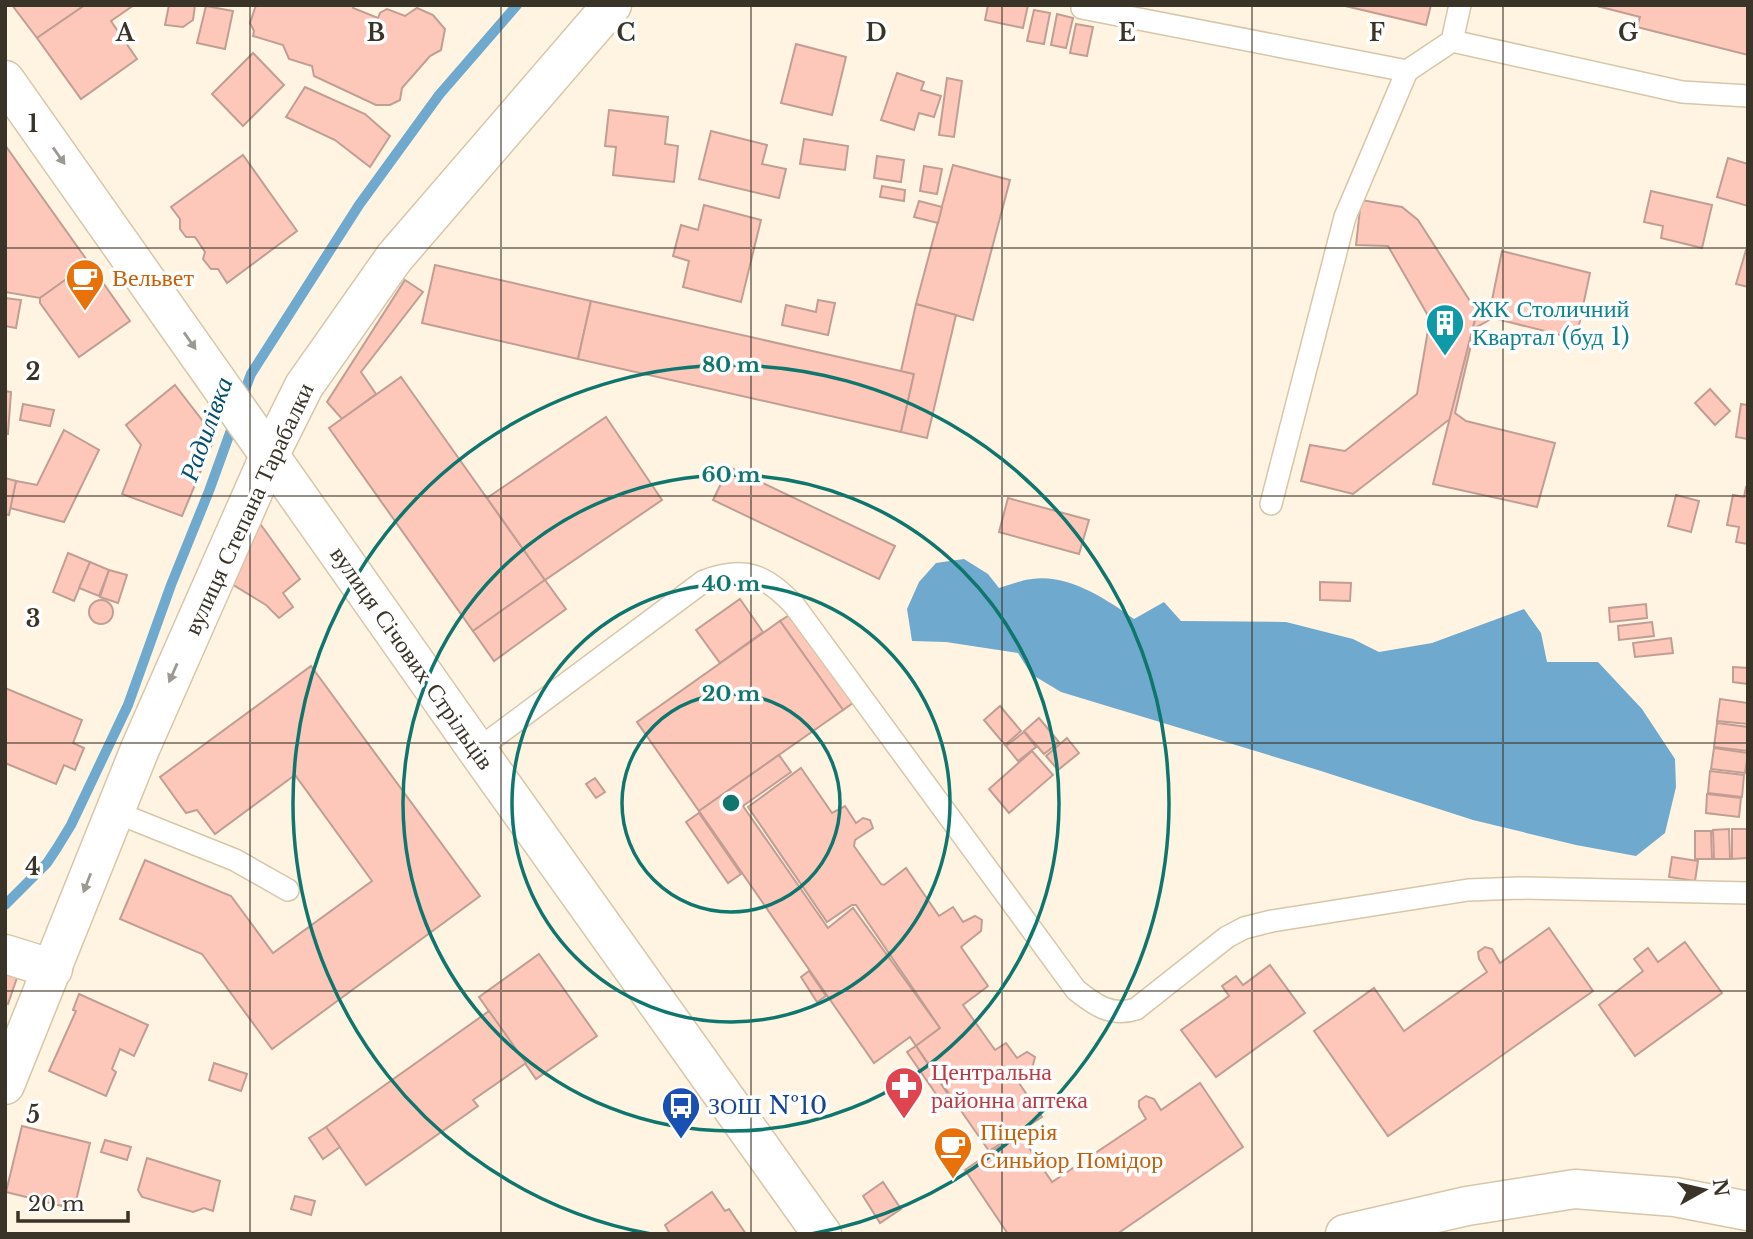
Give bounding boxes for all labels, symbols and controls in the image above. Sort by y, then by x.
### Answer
text: A [115,19,136,47]
text: B [367,19,385,47]
text: C [617,19,635,47]
text: D [865,19,887,47]
text: E [1118,19,1136,47]
text: F [1369,19,1385,47]
text: G [1618,19,1638,47]
text: 1 [28,110,38,138]
one-way arrow [52,147,66,165]
cafe icon: Вельвет [64,257,106,312]
place label: Вельвет [112,263,194,292]
place label: ЖК Столичний Квартал (буд 1) [1472,294,1630,351]
building icon: ЖК Столичний Квартал (буд 1) [1424,302,1466,357]
one-way arrow [183,332,197,350]
text: 80 m [702,352,760,378]
text: 2 [26,358,40,386]
water label: Радилівка [172,373,240,486]
street label: вулиця Степана Тарабалки [177,378,320,639]
text: 60 m [702,462,760,488]
street label: вулиця Січових Стрільців [324,541,501,775]
text: 40 m [702,571,760,597]
text: 3 [26,605,40,633]
one-way arrow [167,663,179,683]
text: 20 m [702,681,760,707]
centre of rings [719,791,743,815]
text: 4 [25,853,41,881]
one-way arrow [81,873,92,894]
place label: Центральна районна аптека [931,1057,1088,1114]
pharmacy icon: Центральна районна аптека [883,1065,925,1120]
bus stop icon: ЗОШ №10 [660,1085,702,1140]
place label: ЗОШ №10 [708,1091,827,1120]
text: 5 [26,1101,40,1129]
place label: Піцерія Синьйор Помідор [980,1117,1163,1174]
cafe icon: Піцерія Синьйор Помідор [932,1125,974,1180]
north arrow [1669,1155,1739,1225]
text: N [1708,1177,1733,1198]
scale bar [18,1180,128,1224]
text: 20 m [28,1191,85,1217]

